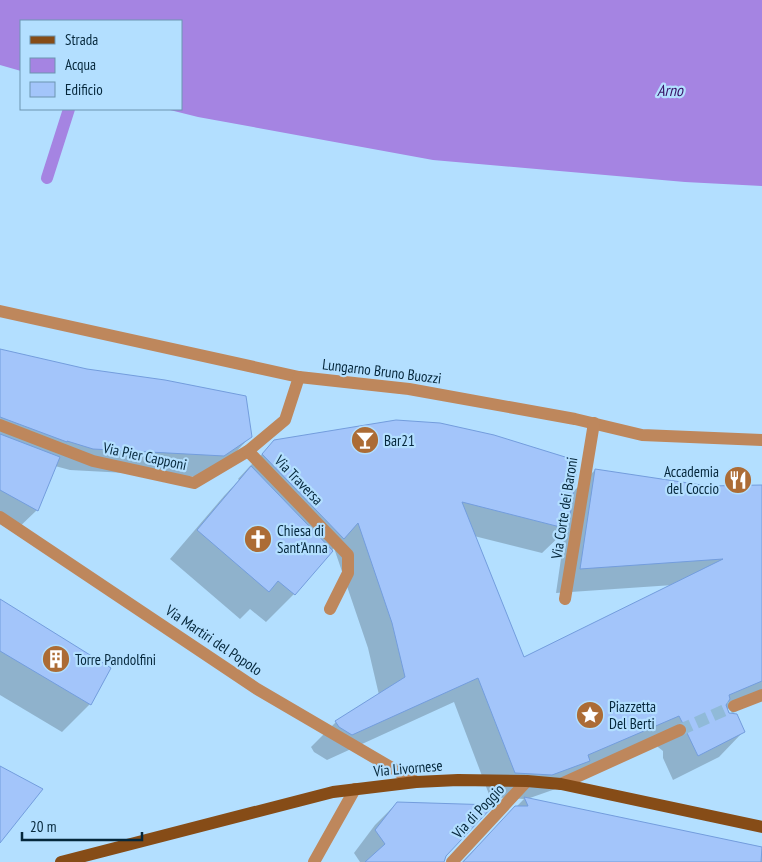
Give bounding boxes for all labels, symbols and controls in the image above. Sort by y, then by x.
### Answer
legend [20,20,182,110]
text: Strada [65,30,98,49]
text: Acqua [65,55,96,74]
text: Edificio [65,80,103,99]
water label: Arno [657,80,684,100]
street label: Lungarno Bruno Buozzi [321,354,443,388]
bar icon: Bar21 [350,425,380,455]
place label: Bar21 [384,431,415,450]
street label: Via Pier Capponi [101,438,189,474]
street label: Via Traversa [270,450,327,509]
street label: Via Corte dei Baroni [546,456,581,561]
place label: Accademia del Coccio [664,462,719,498]
restaurant icon: Accademia del Coccio [723,465,753,495]
place label: Chiesa di Sant'Anna [277,521,328,557]
church icon: Chiesa di Sant'Anna [243,524,273,554]
street label: Via Martiri del Popolo [161,600,266,679]
building icon: Torre Pandolfini [41,644,71,674]
place label: Torre Pandolfini [75,650,156,669]
place label: Piazzetta Del Berti [609,697,656,733]
place icon: Piazzetta Del Berti [575,700,605,730]
street label: Via Livornese [372,756,443,781]
street label: Via di Poggio [447,780,508,843]
scale bar [22,810,142,842]
text: 20 m [30,817,56,836]

